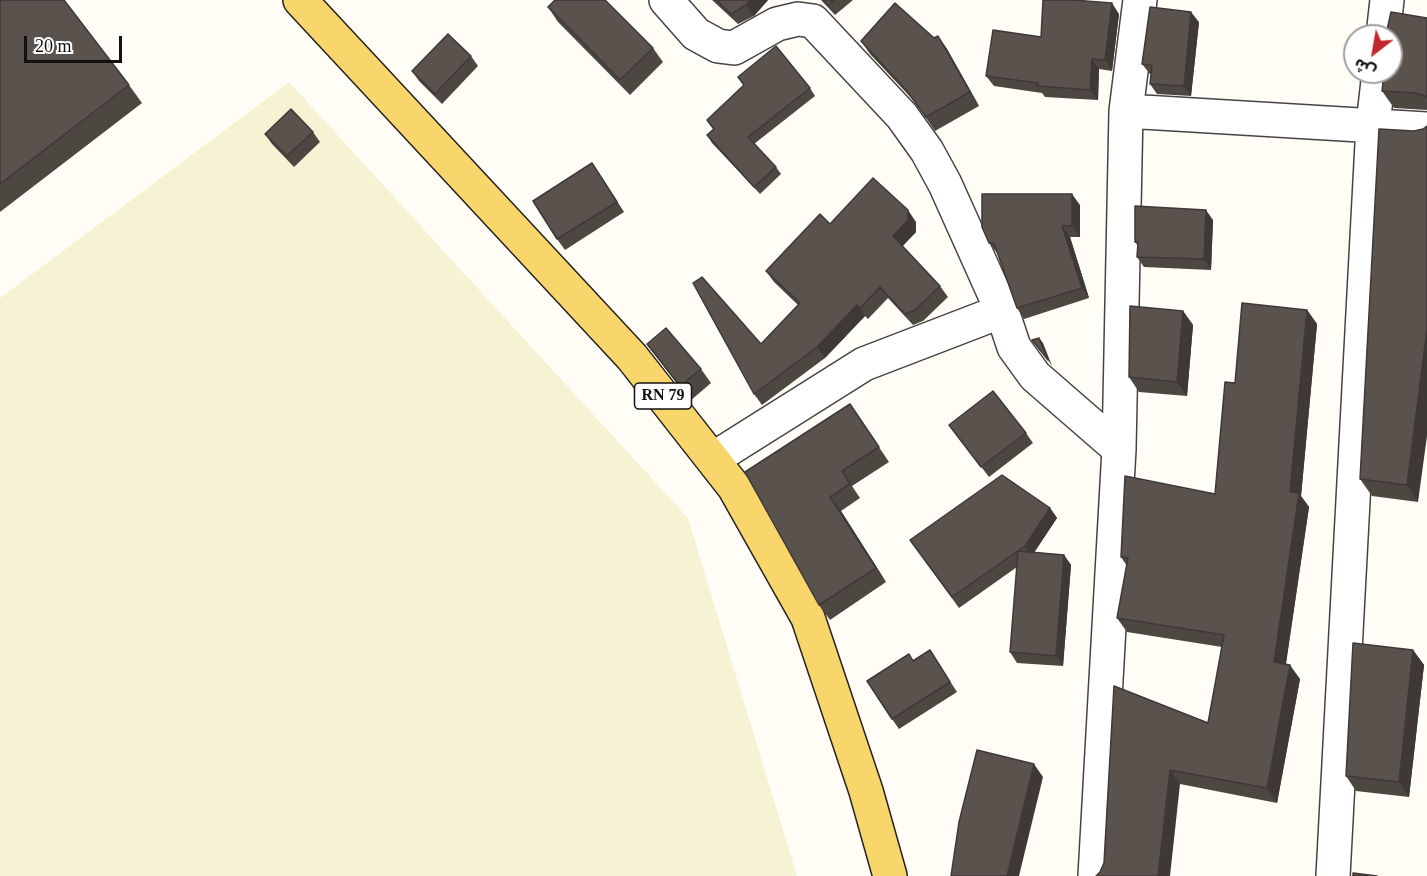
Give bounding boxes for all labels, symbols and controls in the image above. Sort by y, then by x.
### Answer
scale bar [27,24,124,62]
north arrow [1343,24,1403,84]
text: 20 m [35,36,72,56]
text: ش [1351,55,1378,81]
road number: RN 79 [634,383,692,409]

